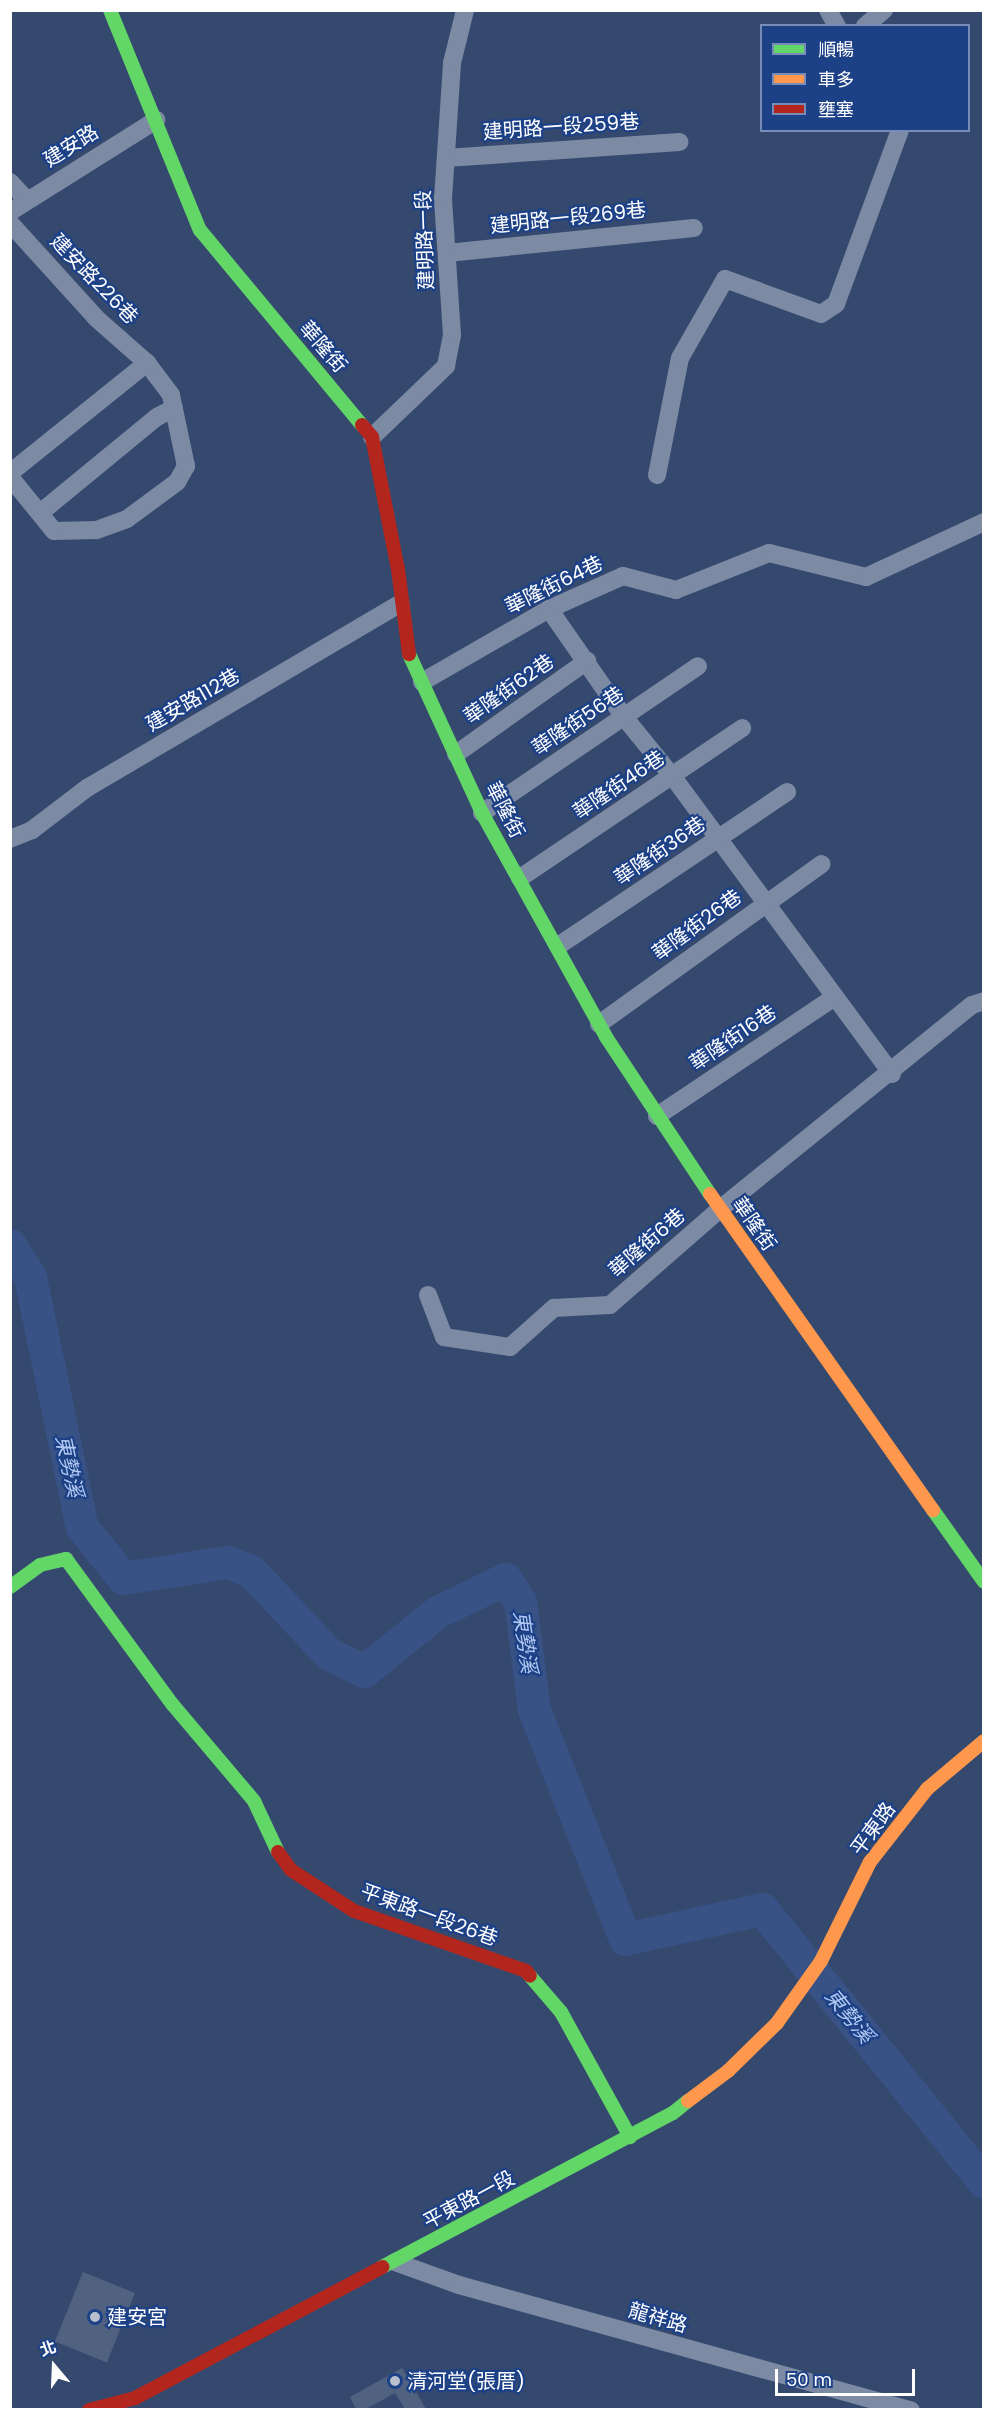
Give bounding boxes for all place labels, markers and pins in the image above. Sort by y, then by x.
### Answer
place label: 建安宮 [107,2305,167,2329]
marker: 建安宮 [88,2310,102,2324]
place label: 清河堂(張厝) [407,2369,525,2393]
marker: 清河堂(張厝) [388,2374,402,2388]

